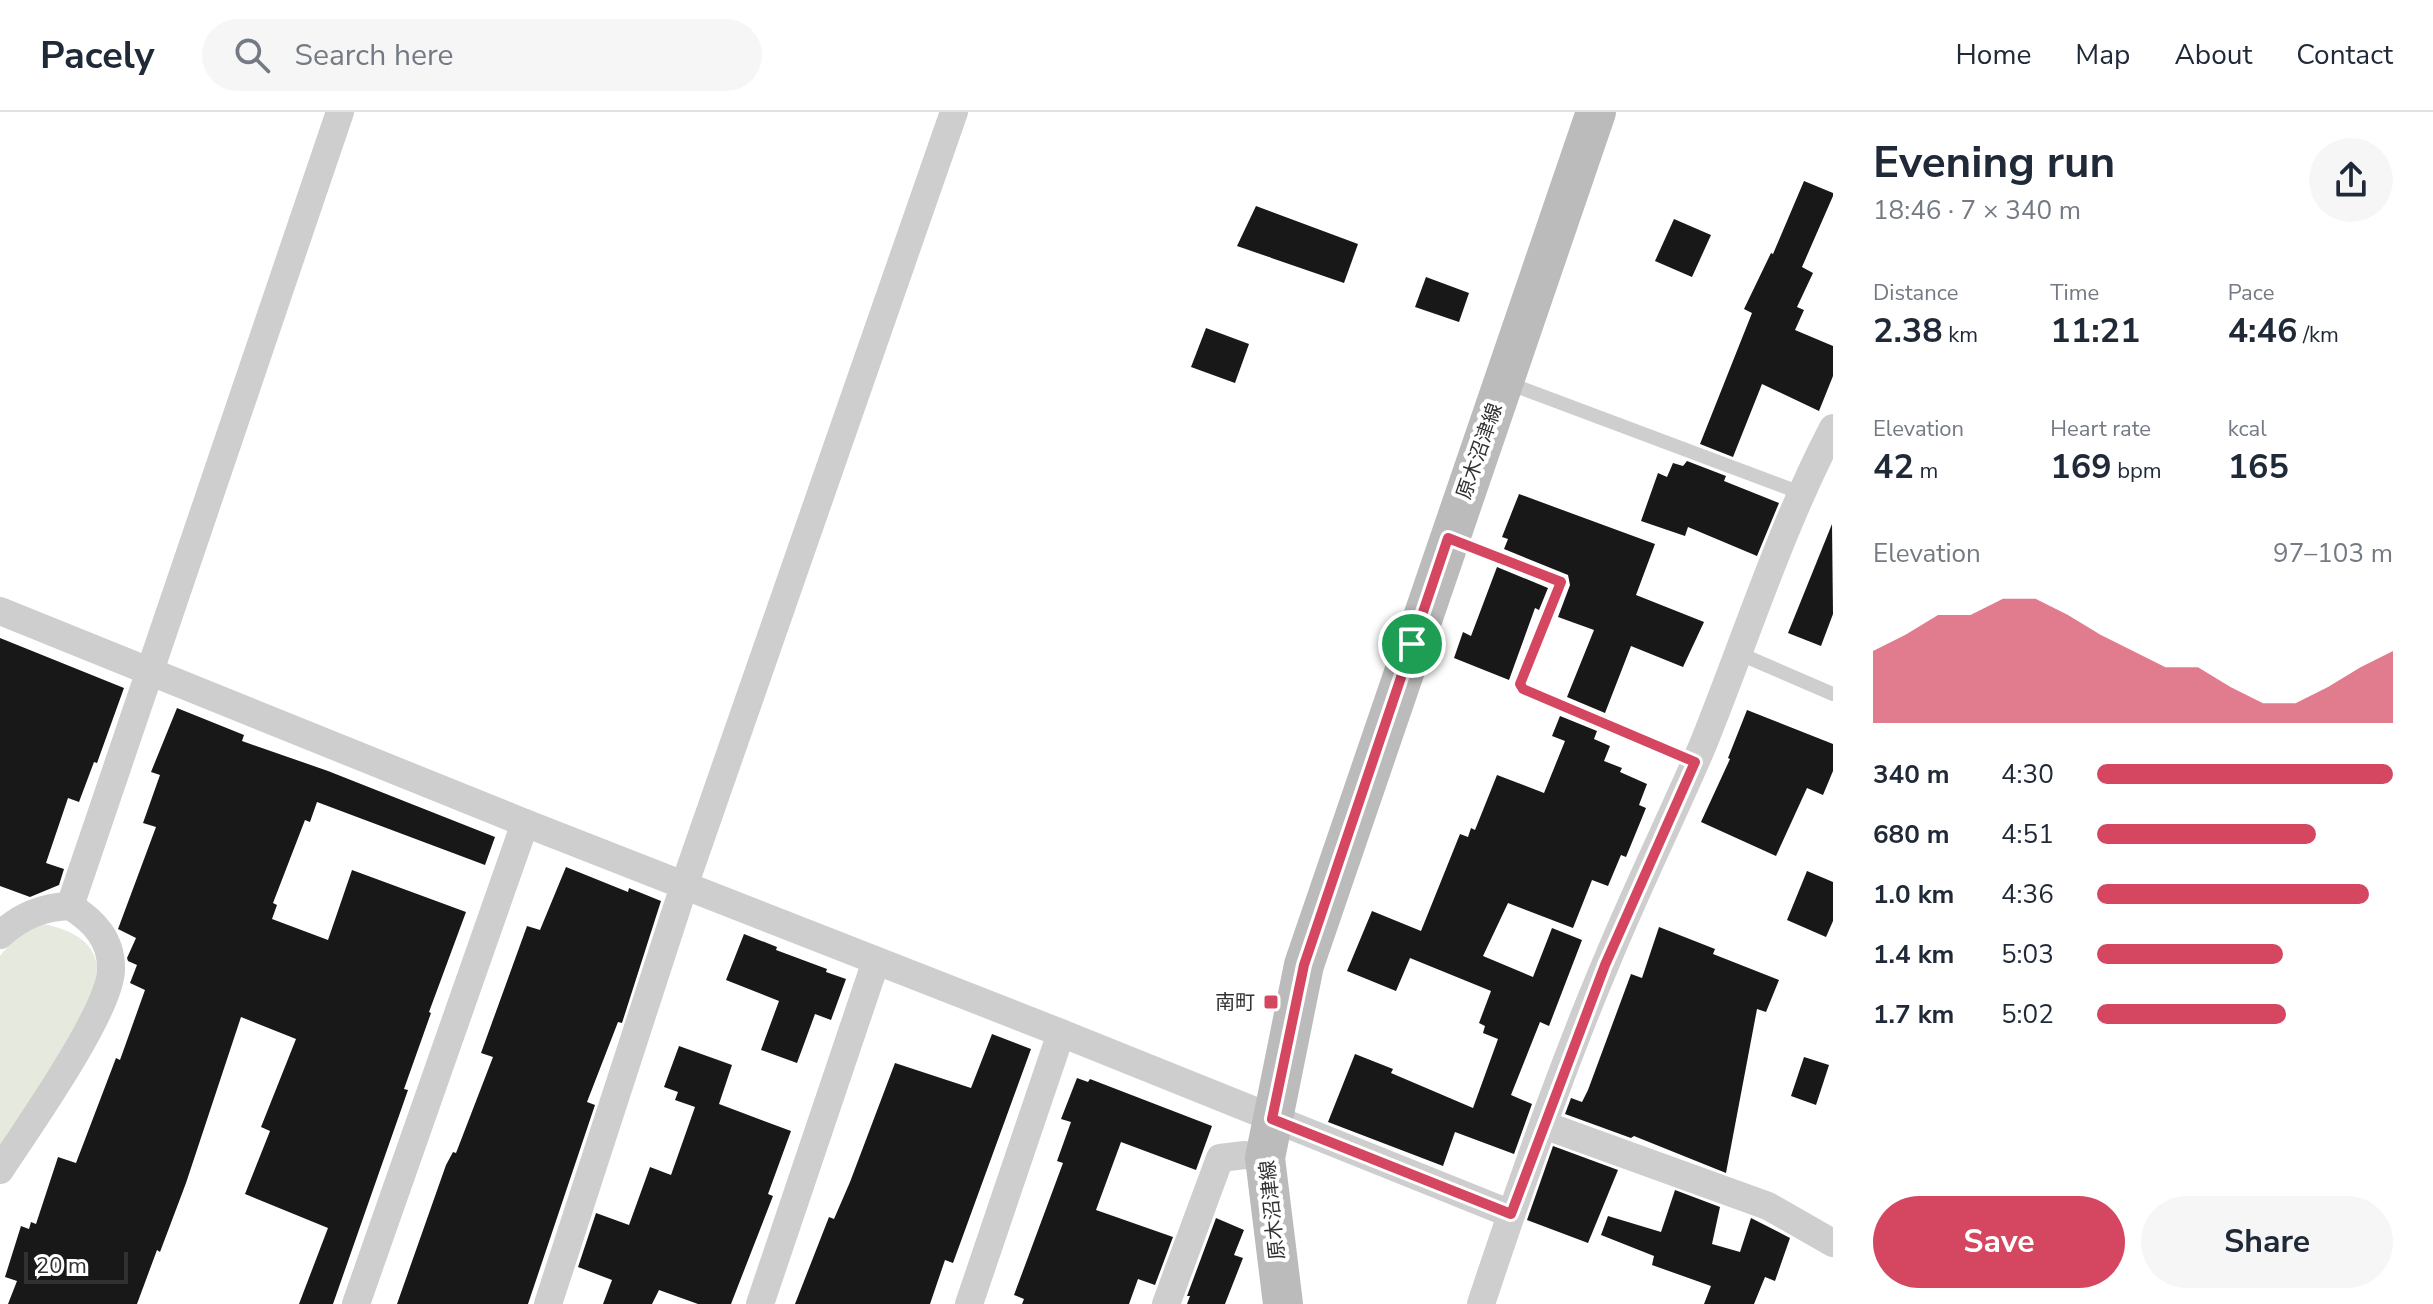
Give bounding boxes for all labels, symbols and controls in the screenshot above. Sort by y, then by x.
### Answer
search box [202,19,762,91]
text: Pacely [40,30,154,81]
icon: search [230,33,274,77]
text: Search here [294,35,453,76]
text: Home [1956,36,2031,74]
text: Map [2075,36,2130,74]
text: About [2174,36,2252,74]
text: Contact [2296,36,2393,74]
text: Evening run [1873,133,2115,193]
button: share [2309,138,2393,222]
text: 18:46 · 7 × 340 m [1873,193,2081,228]
text: Distance [1873,278,1958,308]
text: Time [2050,278,2099,308]
text: Pace [2228,278,2274,308]
text: 2.38 [1873,308,1943,354]
text: 11:21 [2050,308,2140,354]
text: 4:46 [2228,308,2297,354]
text: km [1943,320,1978,350]
text: /km [2297,320,2339,350]
street label: 原木沼津線 [1450,399,1509,503]
text: Elevation [1873,414,1964,444]
text: Heart rate [2050,414,2151,444]
text: kcal [2228,414,2267,444]
text: 42 [1873,444,1914,490]
text: 169 [2050,444,2112,490]
text: 165 [2228,444,2289,490]
text: m [1914,456,1938,486]
text: bpm [2112,456,2162,486]
text: Elevation [1873,536,1981,571]
text: 97–103 m [2273,536,2393,571]
pin [1378,610,1446,678]
icon: arrive [1390,622,1434,666]
text: 340 m [1873,757,1950,792]
text: 4:30 [2001,757,2054,792]
text: 680 m [1873,817,1950,852]
text: 4:51 [2001,817,2054,852]
text: 1.0 km [1873,877,1954,912]
text: 4:36 [2001,877,2054,912]
text: 1.4 km [1873,937,1954,972]
text: 5:03 [2001,937,2054,972]
place label: 南町 [1215,989,1255,1016]
marker: 南町 [1262,993,1280,1011]
text: 1.7 km [1873,997,1954,1032]
text: 5:02 [2001,997,2054,1032]
street label: 原木沼津線 [1254,1159,1291,1261]
button: Save [1873,1196,2125,1288]
button: Share [2141,1196,2393,1288]
scale bar [24,1248,128,1284]
text: 20 m [36,1251,87,1281]

